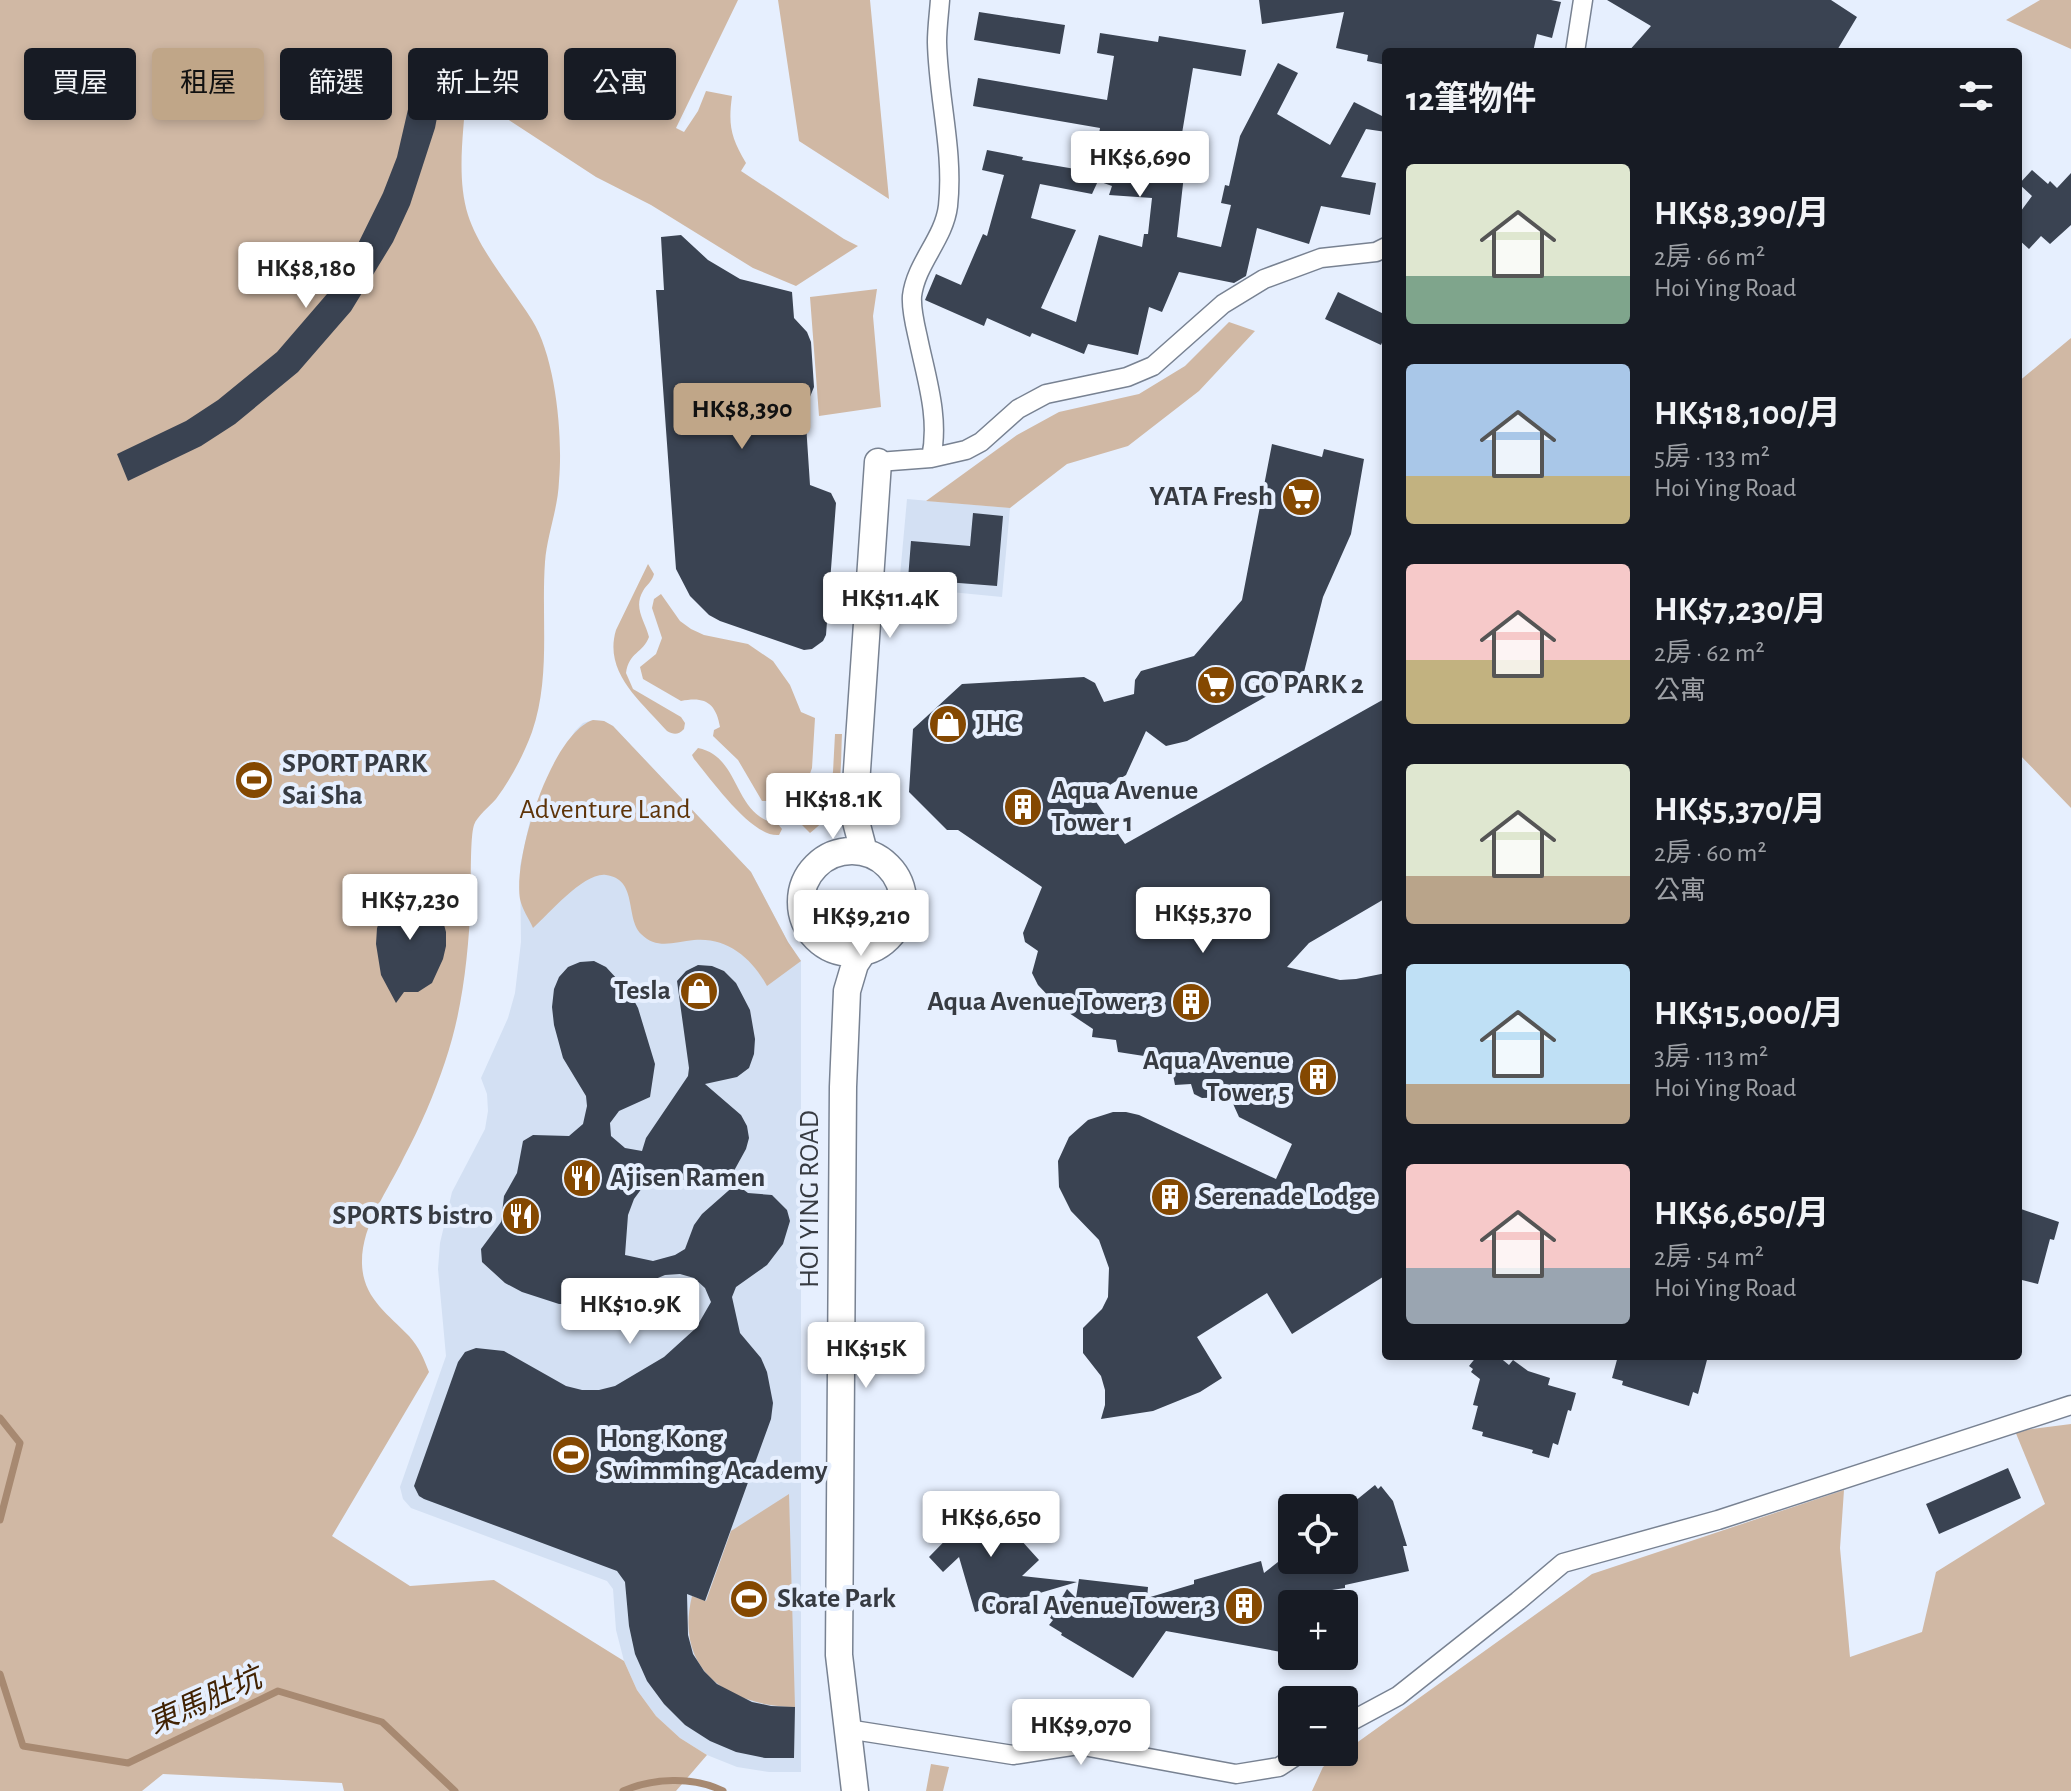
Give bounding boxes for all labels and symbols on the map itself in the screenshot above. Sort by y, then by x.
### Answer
pin: HK$6,690 [1057,131,1223,199]
pin: HK$8,180 [223,242,389,310]
pin: HK$8,390 [659,383,825,451]
supermarket icon: YATA Fresh [1280,476,1322,518]
place label: YATA Fresh [1149,483,1273,511]
pin: HK$11.4K [807,572,973,640]
supermarket icon: GO PARK 2 [1195,664,1237,706]
place label: GO PARK 2 [1244,671,1364,699]
shop icon: JHC [927,703,969,745]
place label: JHC [976,710,1020,738]
place label: SPORT PARK Sai Sha [282,750,428,810]
sports icon: SPORT PARK Sai Sha [233,759,275,801]
pin: HK$18.1K [750,773,916,841]
place label: Aqua Avenue Tower 1 [1051,777,1198,837]
building icon: Aqua Avenue Tower 1 [1002,786,1044,828]
park label: Adventure Land [519,796,691,824]
pin: HK$7,230 [327,874,493,942]
pin: HK$5,370 [1120,887,1286,955]
pin: HK$9,210 [778,890,944,958]
shop icon: Tesla [678,970,720,1012]
place label: Tesla [614,977,671,1005]
building icon: Aqua Avenue Tower 3 [1170,981,1212,1023]
place label: Aqua Avenue Tower 3 [927,988,1163,1016]
place label: Aqua Avenue Tower 5 [1143,1047,1290,1107]
building icon: Aqua Avenue Tower 5 [1297,1056,1339,1098]
street label: HOI YING ROAD [796,1110,824,1288]
restaurant icon: Ajisen Ramen [561,1157,603,1199]
place label: Ajisen Ramen [610,1164,765,1192]
building icon: Serenade Lodge [1149,1176,1191,1218]
place label: Serenade Lodge [1198,1183,1376,1211]
restaurant icon: SPORTS bistro [500,1195,542,1237]
place label: SPORTS bistro [332,1202,493,1230]
pin: HK$10.9K [547,1278,713,1346]
pin: HK$15K [801,1322,931,1390]
place label: Hong Kong Swimming Academy [599,1425,828,1485]
sports icon: Hong Kong Swimming Academy [550,1434,592,1476]
pin: HK$6,650 [908,1491,1074,1559]
sports icon: Skate Park [728,1578,770,1620]
place label: Skate Park [777,1585,896,1613]
building icon: Coral Avenue Tower 3 [1223,1585,1265,1627]
place label: Coral Avenue Tower 3 [981,1592,1216,1620]
water label: 東馬肚坑 [143,1659,270,1739]
pin: HK$9,070 [998,1699,1164,1767]

